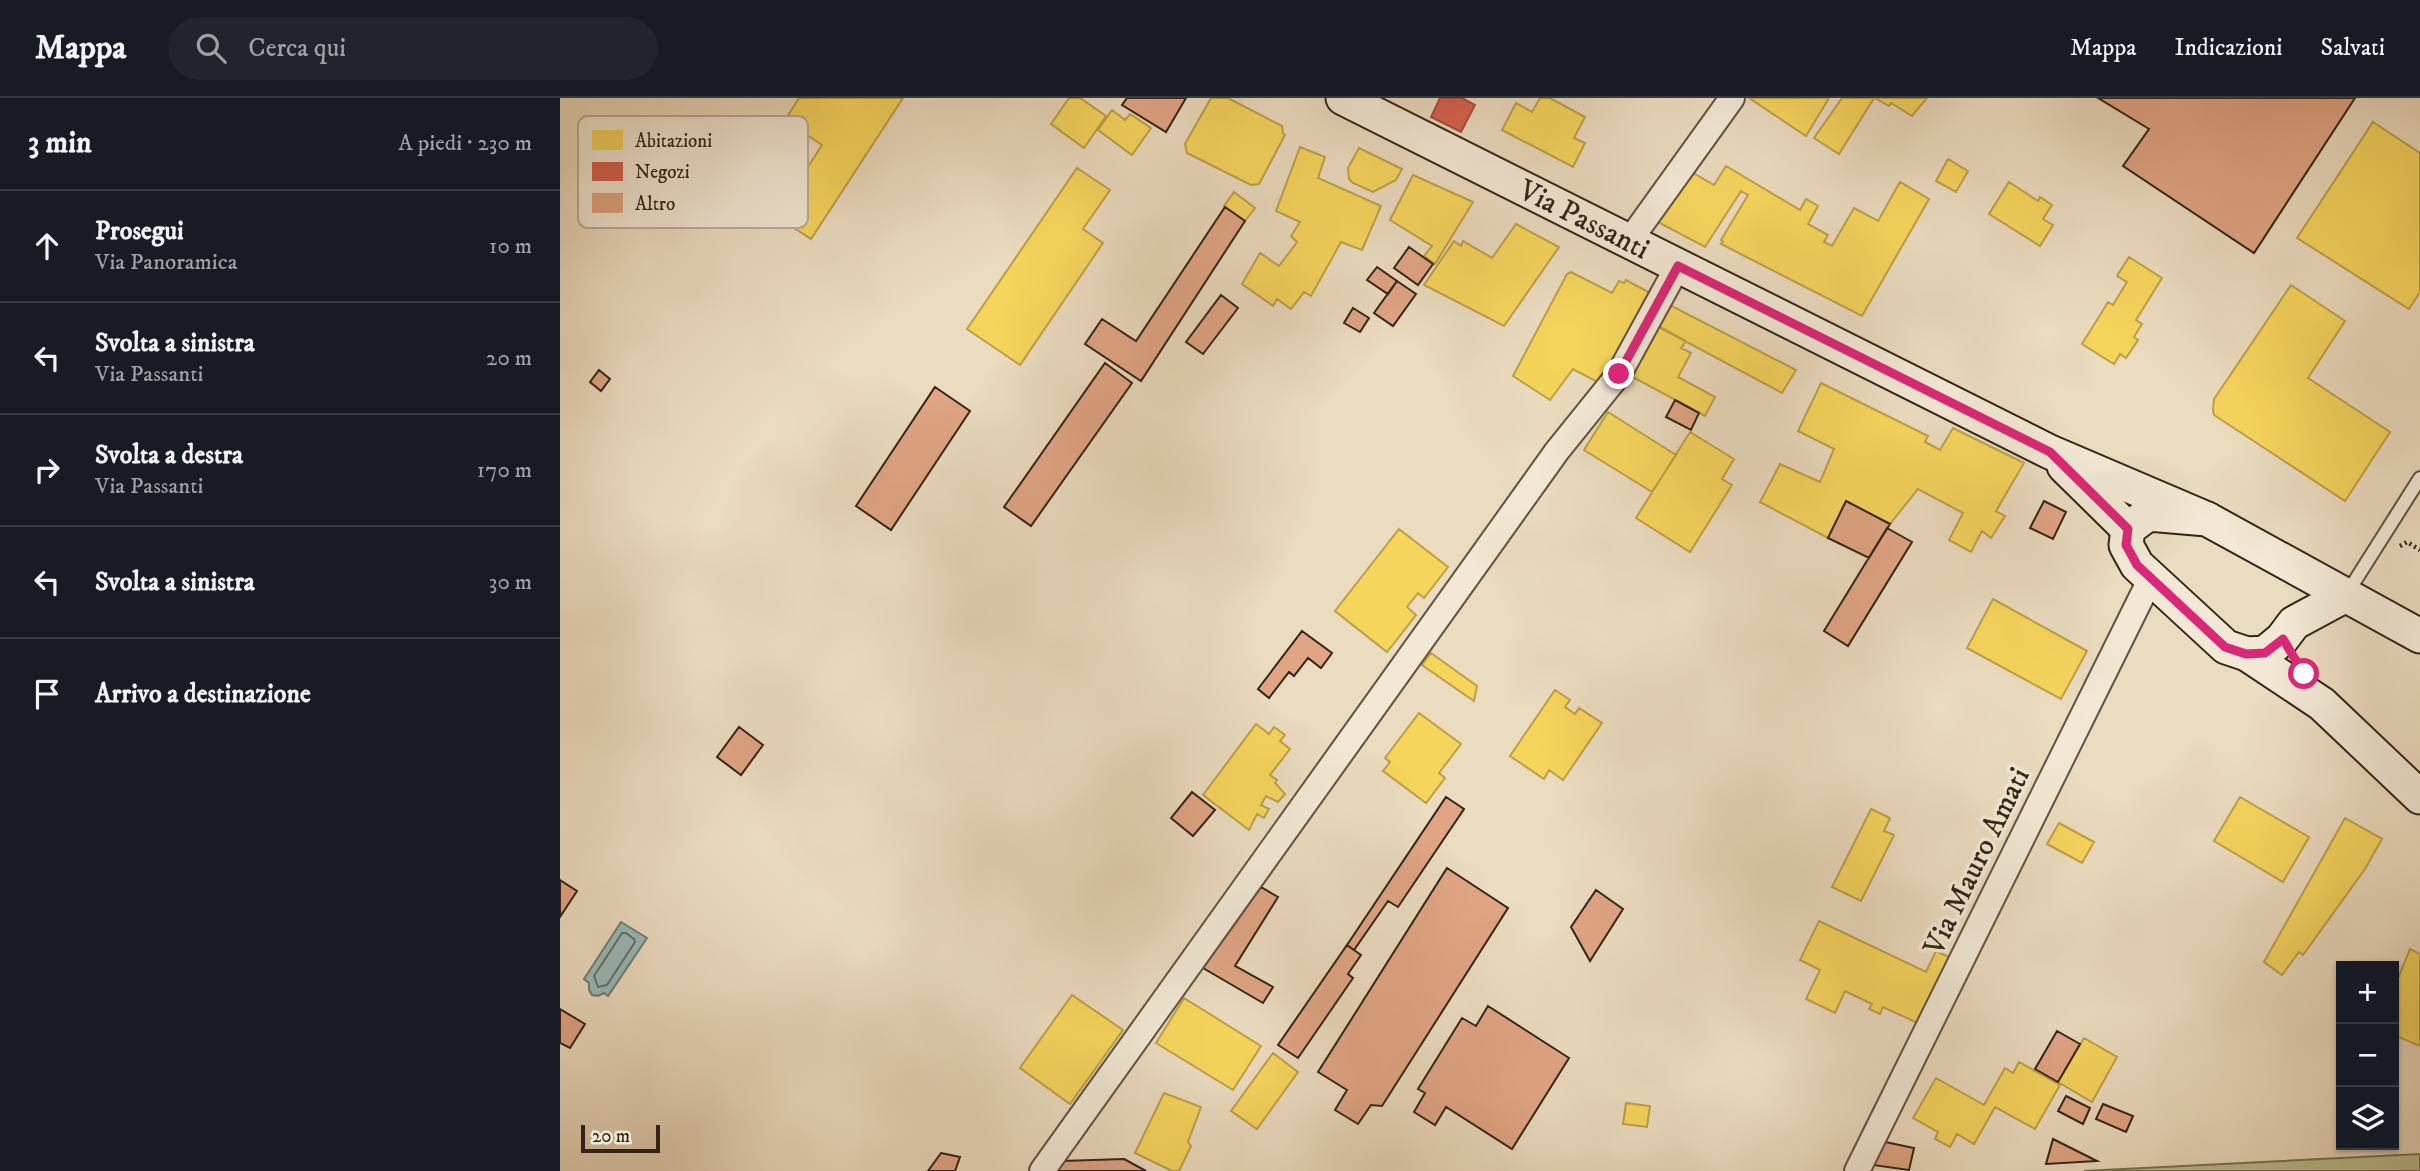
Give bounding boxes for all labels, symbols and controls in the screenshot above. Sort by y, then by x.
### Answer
search box [168,17,658,80]
text: Mappa [35,28,126,69]
icon: search [192,29,230,67]
text: Cerca qui [248,32,346,65]
text: Mappa [2070,33,2137,63]
text: Indicazioni [2175,33,2283,63]
text: Salvati [2321,33,2385,63]
legend [578,116,808,228]
text: 3 min [28,125,92,162]
text: A piedi · 230 m [398,129,532,158]
text: Abitazioni [635,130,712,153]
text: Negozi [635,161,690,184]
street label: Via Passanti [1511,172,1655,268]
text: Altro [635,193,675,216]
text: Prosegui [95,215,184,248]
icon: ahead [28,227,66,265]
text: 10 m [489,232,532,261]
text: Via Panoramica [95,248,237,277]
text: Svolta a sinistra [95,327,255,360]
icon: left [28,339,66,377]
text: 20 m [486,344,532,373]
route end [1603,358,1634,389]
text: Via Passanti [95,360,203,389]
text: Svolta a destra [95,439,243,472]
icon: right [28,451,66,489]
text: 170 m [477,456,532,485]
text: Via Passanti [95,472,203,501]
icon: left [28,563,66,601]
text: Svolta a sinistra [95,566,255,599]
text: 30 m [489,568,532,597]
route start [2288,658,2319,689]
icon: arrive [28,675,66,713]
text: Arrivo a destinazione [95,678,311,711]
street label: Via Mauro Amati [1916,762,2039,962]
map controls [2336,961,2399,1150]
button: + [2336,961,2399,1024]
button: − [2336,1024,2399,1087]
button: layers [2336,1087,2399,1150]
scale bar [581,1122,660,1154]
text: 20 m [592,1125,630,1148]

